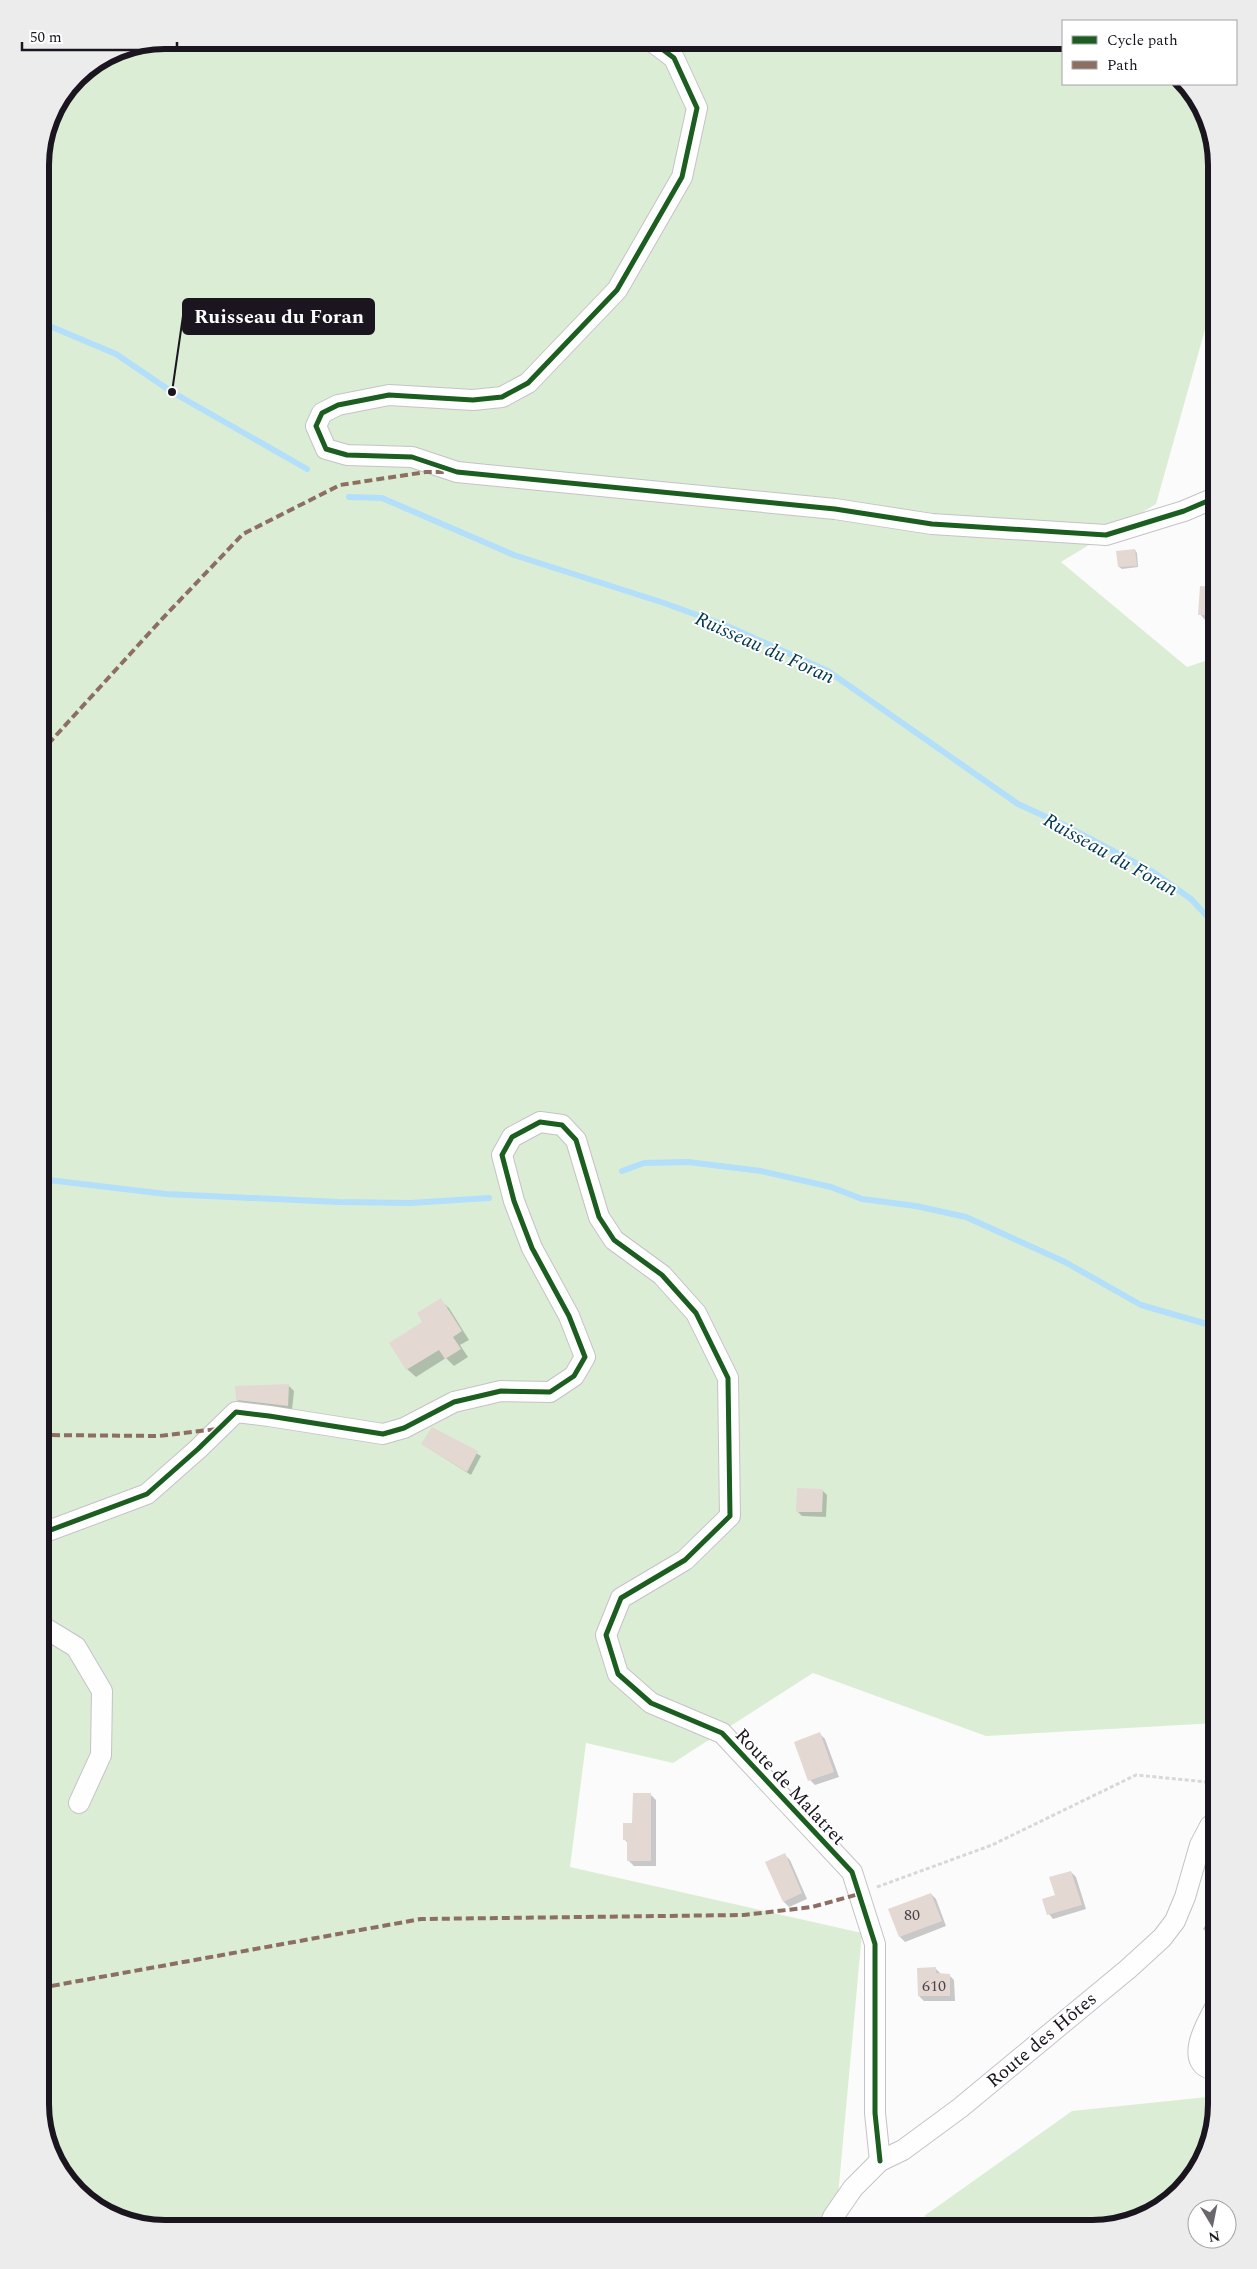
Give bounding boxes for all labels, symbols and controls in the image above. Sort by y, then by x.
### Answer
scale bar [22,20,178,52]
legend [1062,20,1237,85]
text: 50 m [30,26,62,49]
text: Cycle path [1107,29,1178,52]
text: Path [1107,54,1138,77]
callout: Ruisseau du Foran [183,299,374,334]
text: Ruisseau du Foran [194,302,364,332]
water label: Ruisseau du Foran [690,604,840,692]
water label: Ruisseau du Foran [1038,805,1184,905]
street label: Route de Malatret [728,1722,852,1852]
house number: 80 [904,1903,920,1927]
house number: 610 [922,1974,946,1998]
street label: Route des Hôtes [980,1985,1104,2095]
north arrow [1187,2199,1237,2249]
text: N [1207,2225,1222,2248]

